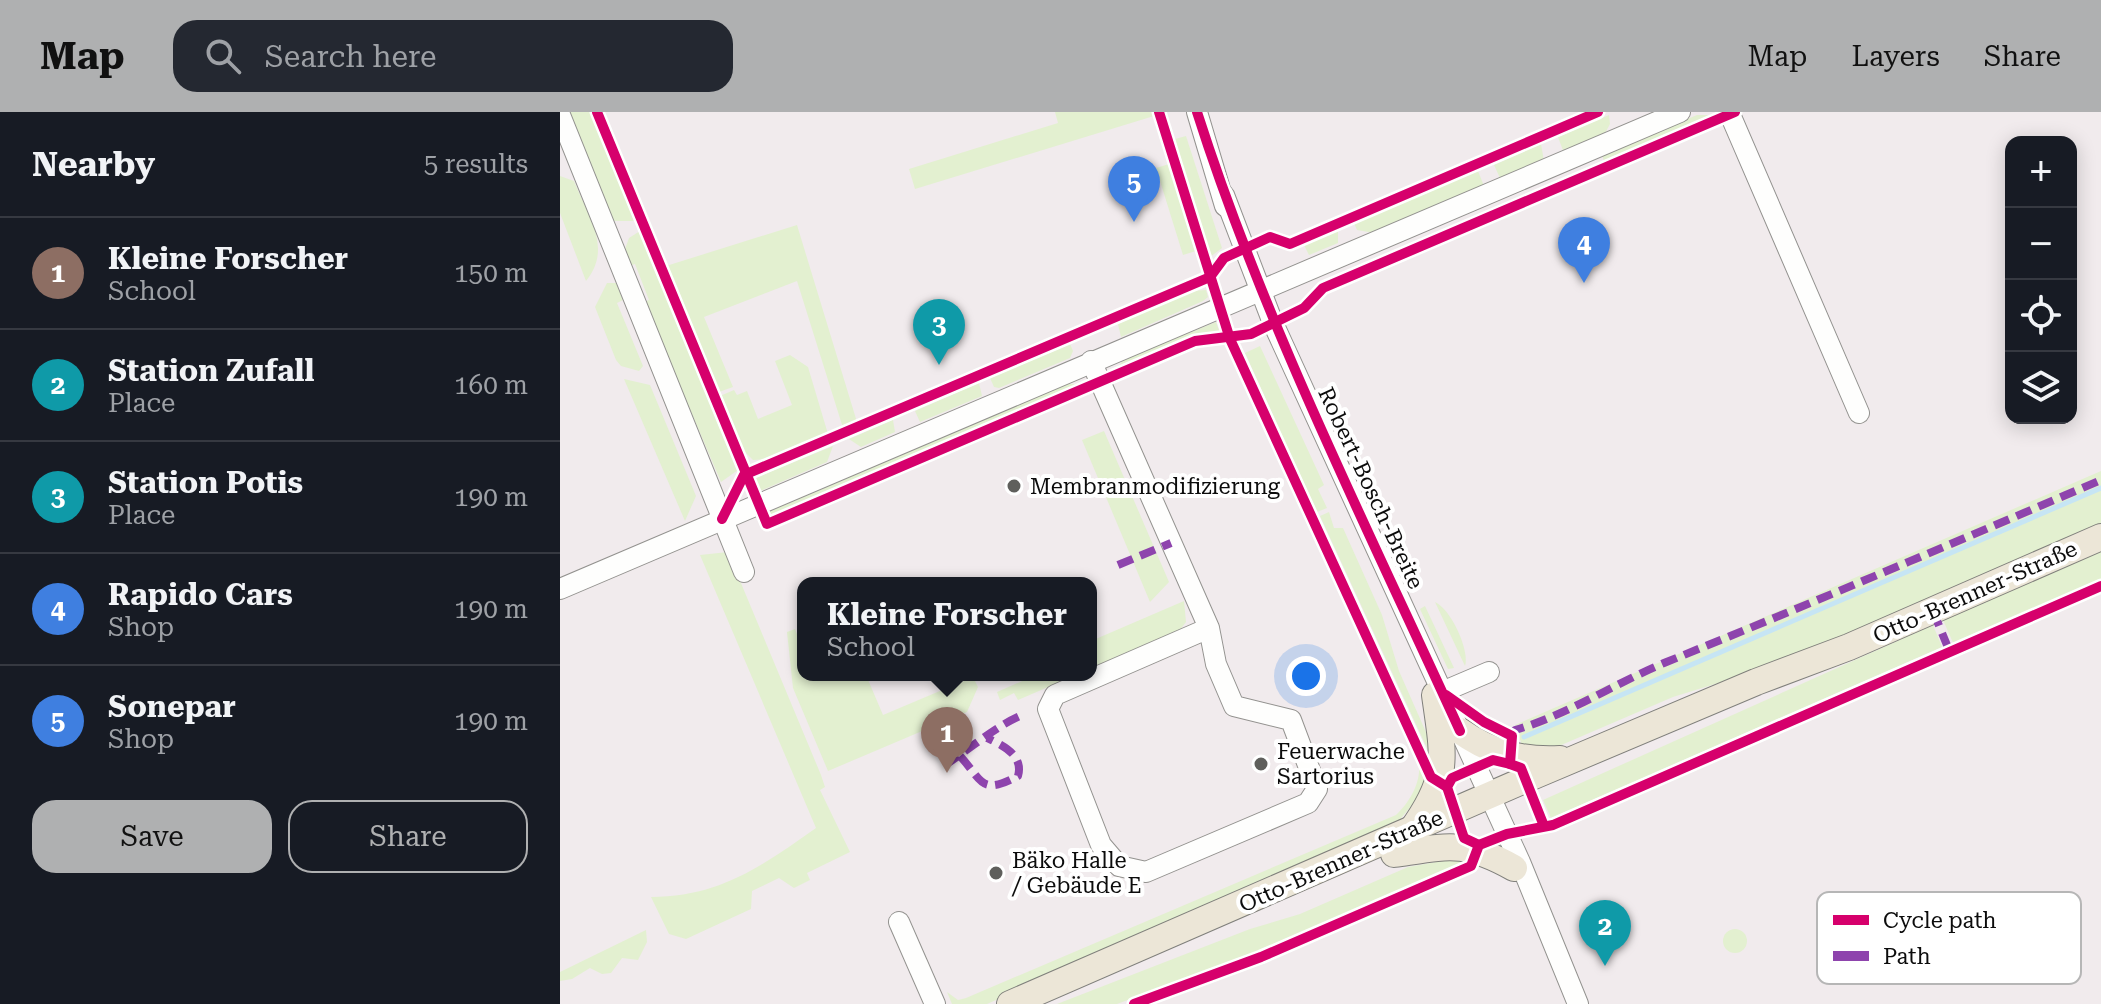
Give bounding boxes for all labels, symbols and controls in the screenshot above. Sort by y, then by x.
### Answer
search box [173,20,733,92]
text: Map [40,34,125,78]
icon: search [201,34,245,78]
text: Search here [265,39,437,74]
text: Map [1748,40,1807,73]
text: Layers [1851,40,1940,73]
text: Share [1984,40,2061,73]
map controls [2005,136,2077,424]
button: + [2005,136,2077,208]
text: Nearby [32,144,155,184]
text: 5 results [424,149,528,179]
pin: 5 [1108,156,1160,222]
button: − [2005,208,2077,280]
pin: 4 [1558,217,1610,283]
text: Kleine Forscher [108,241,348,276]
text: 1 [51,258,65,288]
text: 150 m [454,258,528,288]
text: School [108,276,196,306]
button: locate [2005,280,2077,352]
pin: 3 [913,299,965,365]
button: layers [2005,352,2077,424]
text: Station Zufall [108,353,314,388]
text: 2 [51,370,65,400]
text: 160 m [454,370,528,400]
street label: Robert-Bosch-Breite [1313,383,1429,593]
text: Place [108,388,175,418]
text: Station Potis [108,465,303,500]
place label: Membranmodifizierung [1030,474,1281,499]
marker: Membranmodifizierung [1005,477,1023,495]
text: 3 [51,482,65,512]
text: 190 m [454,482,528,512]
text: Place [108,500,175,530]
street label: Otto-Brenner-Straße [1869,536,2081,648]
text: Rapido Cars [108,577,293,612]
popup [797,577,1097,681]
text: 4 [51,594,65,624]
text: 190 m [454,594,528,624]
text: Kleine Forscher [827,597,1067,632]
text: Shop [108,612,174,642]
text: School [827,632,915,662]
your location [1286,656,1326,696]
text: Sonepar [108,689,236,724]
text: 5 [51,706,65,736]
text: 190 m [454,706,528,736]
pin: 1 [921,707,973,773]
text: Shop [108,724,174,754]
place label: Feuerwache Sartorius [1277,739,1405,789]
marker: Feuerwache Sartorius [1252,755,1270,773]
button: Save [32,800,272,873]
button: Share [288,800,528,873]
street label: Otto-Brenner-Straße [1235,805,1447,917]
place label: Bäko Halle / Gebäude E [1011,848,1142,898]
marker: Bäko Halle / Gebäude E [987,864,1005,882]
legend [1817,892,2081,984]
pin: 2 [1579,900,1631,966]
text: Cycle path [1883,908,1997,933]
text: Path [1883,944,1931,969]

